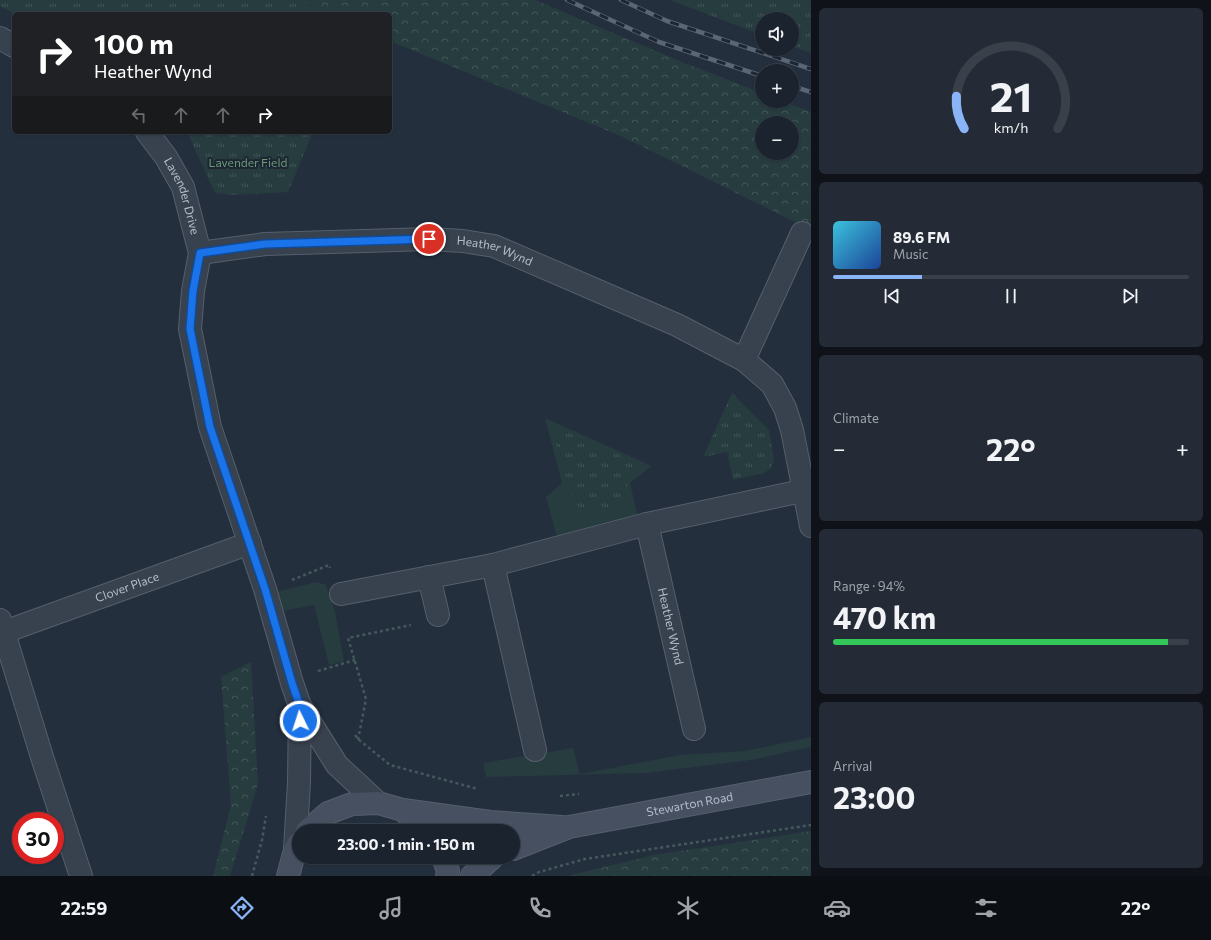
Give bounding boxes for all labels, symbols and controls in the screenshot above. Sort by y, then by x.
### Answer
map controls [755,12,799,160]
button: sound [755,12,799,56]
text: 100 m [94,26,174,60]
icon: right [28,28,80,80]
text: Heather Wynd [94,60,212,82]
button: + [755,64,799,108]
text: 21 [990,70,1032,121]
icon: left [128,104,150,126]
icon: ahead [170,104,192,126]
icon: ahead [212,104,234,126]
icon: right [254,104,276,126]
button: − [755,116,799,160]
text: km/h [994,117,1028,135]
street label: Lavender Drive [162,155,203,236]
park label: Lavender Field [209,155,287,169]
pin [412,222,446,256]
icon: arrive [418,228,440,250]
text: 89.6 FM [893,228,950,246]
street label: Heather Wynd [457,233,535,268]
text: Music [893,246,928,262]
icon: previous [881,285,903,307]
icon: pause [1000,285,1022,307]
icon: next [1119,285,1141,307]
text: Climate [833,410,879,426]
text: 22° [986,430,1036,467]
text: − [833,435,846,462]
text: + [1176,435,1189,462]
street label: Clover Place [93,569,161,604]
text: Range · 94% [833,578,905,594]
street label: Heather Wynd [656,586,687,666]
text: 470 km [833,598,936,635]
position arrow [279,700,321,742]
text: Arrival [833,758,872,774]
text: 23:00 [833,778,915,815]
street label: Stewarton Road [645,789,734,818]
speed limit sign: 30 [12,812,64,864]
text: 23:00 · 1 min · 150 m [337,835,475,853]
icon: directions [228,894,256,922]
icon: music [377,894,405,922]
icon: phone [526,894,554,922]
icon: climate [674,894,702,922]
icon: car [823,894,851,922]
icon: filters [972,894,1000,922]
text: 22:59 [60,897,107,919]
text: 22° [1121,897,1150,919]

